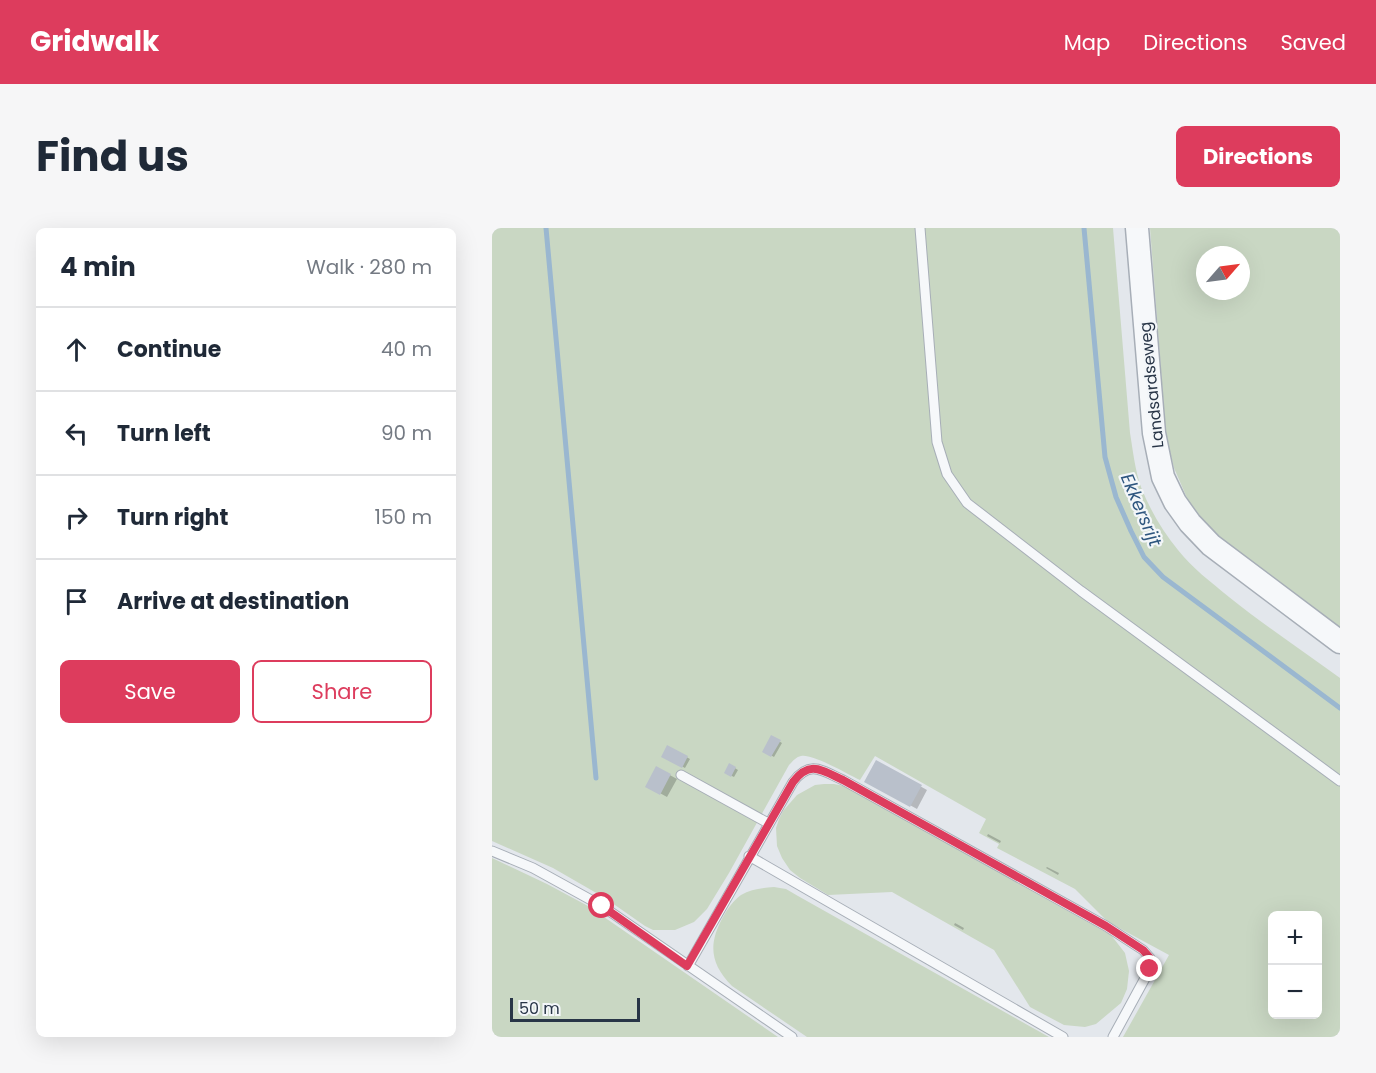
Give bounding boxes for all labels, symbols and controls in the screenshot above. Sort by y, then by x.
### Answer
text: Gridwalk [30,22,159,61]
text: Map [1064,28,1110,57]
text: Directions [1143,28,1247,57]
text: Saved [1280,28,1346,57]
button: Directions [1176,126,1340,187]
text: Find us [36,127,189,186]
north arrow [1196,246,1250,300]
text: 4 min [60,249,136,285]
text: Walk · 280 m [306,253,432,281]
street label: Landsardseweg [1133,321,1170,449]
icon: ahead [60,333,93,366]
text: Continue [117,334,221,365]
text: 40 m [381,335,432,363]
icon: left [60,417,93,450]
text: Turn left [117,418,211,449]
text: 90 m [381,419,432,447]
water label: Ekkersrijt [1115,469,1168,551]
icon: right [60,501,93,534]
text: Turn right [117,502,228,533]
text: 150 m [375,503,432,531]
icon: arrive [60,585,93,618]
text: Arrive at destination [117,586,349,617]
button: Save [60,660,240,723]
button: Share [252,660,432,723]
route start [588,892,614,918]
map controls [1268,911,1322,1019]
button: + [1268,911,1322,965]
route end [1136,955,1162,981]
button: − [1268,965,1322,1019]
scale bar [510,995,640,1022]
text: 50 m [519,997,560,1020]

